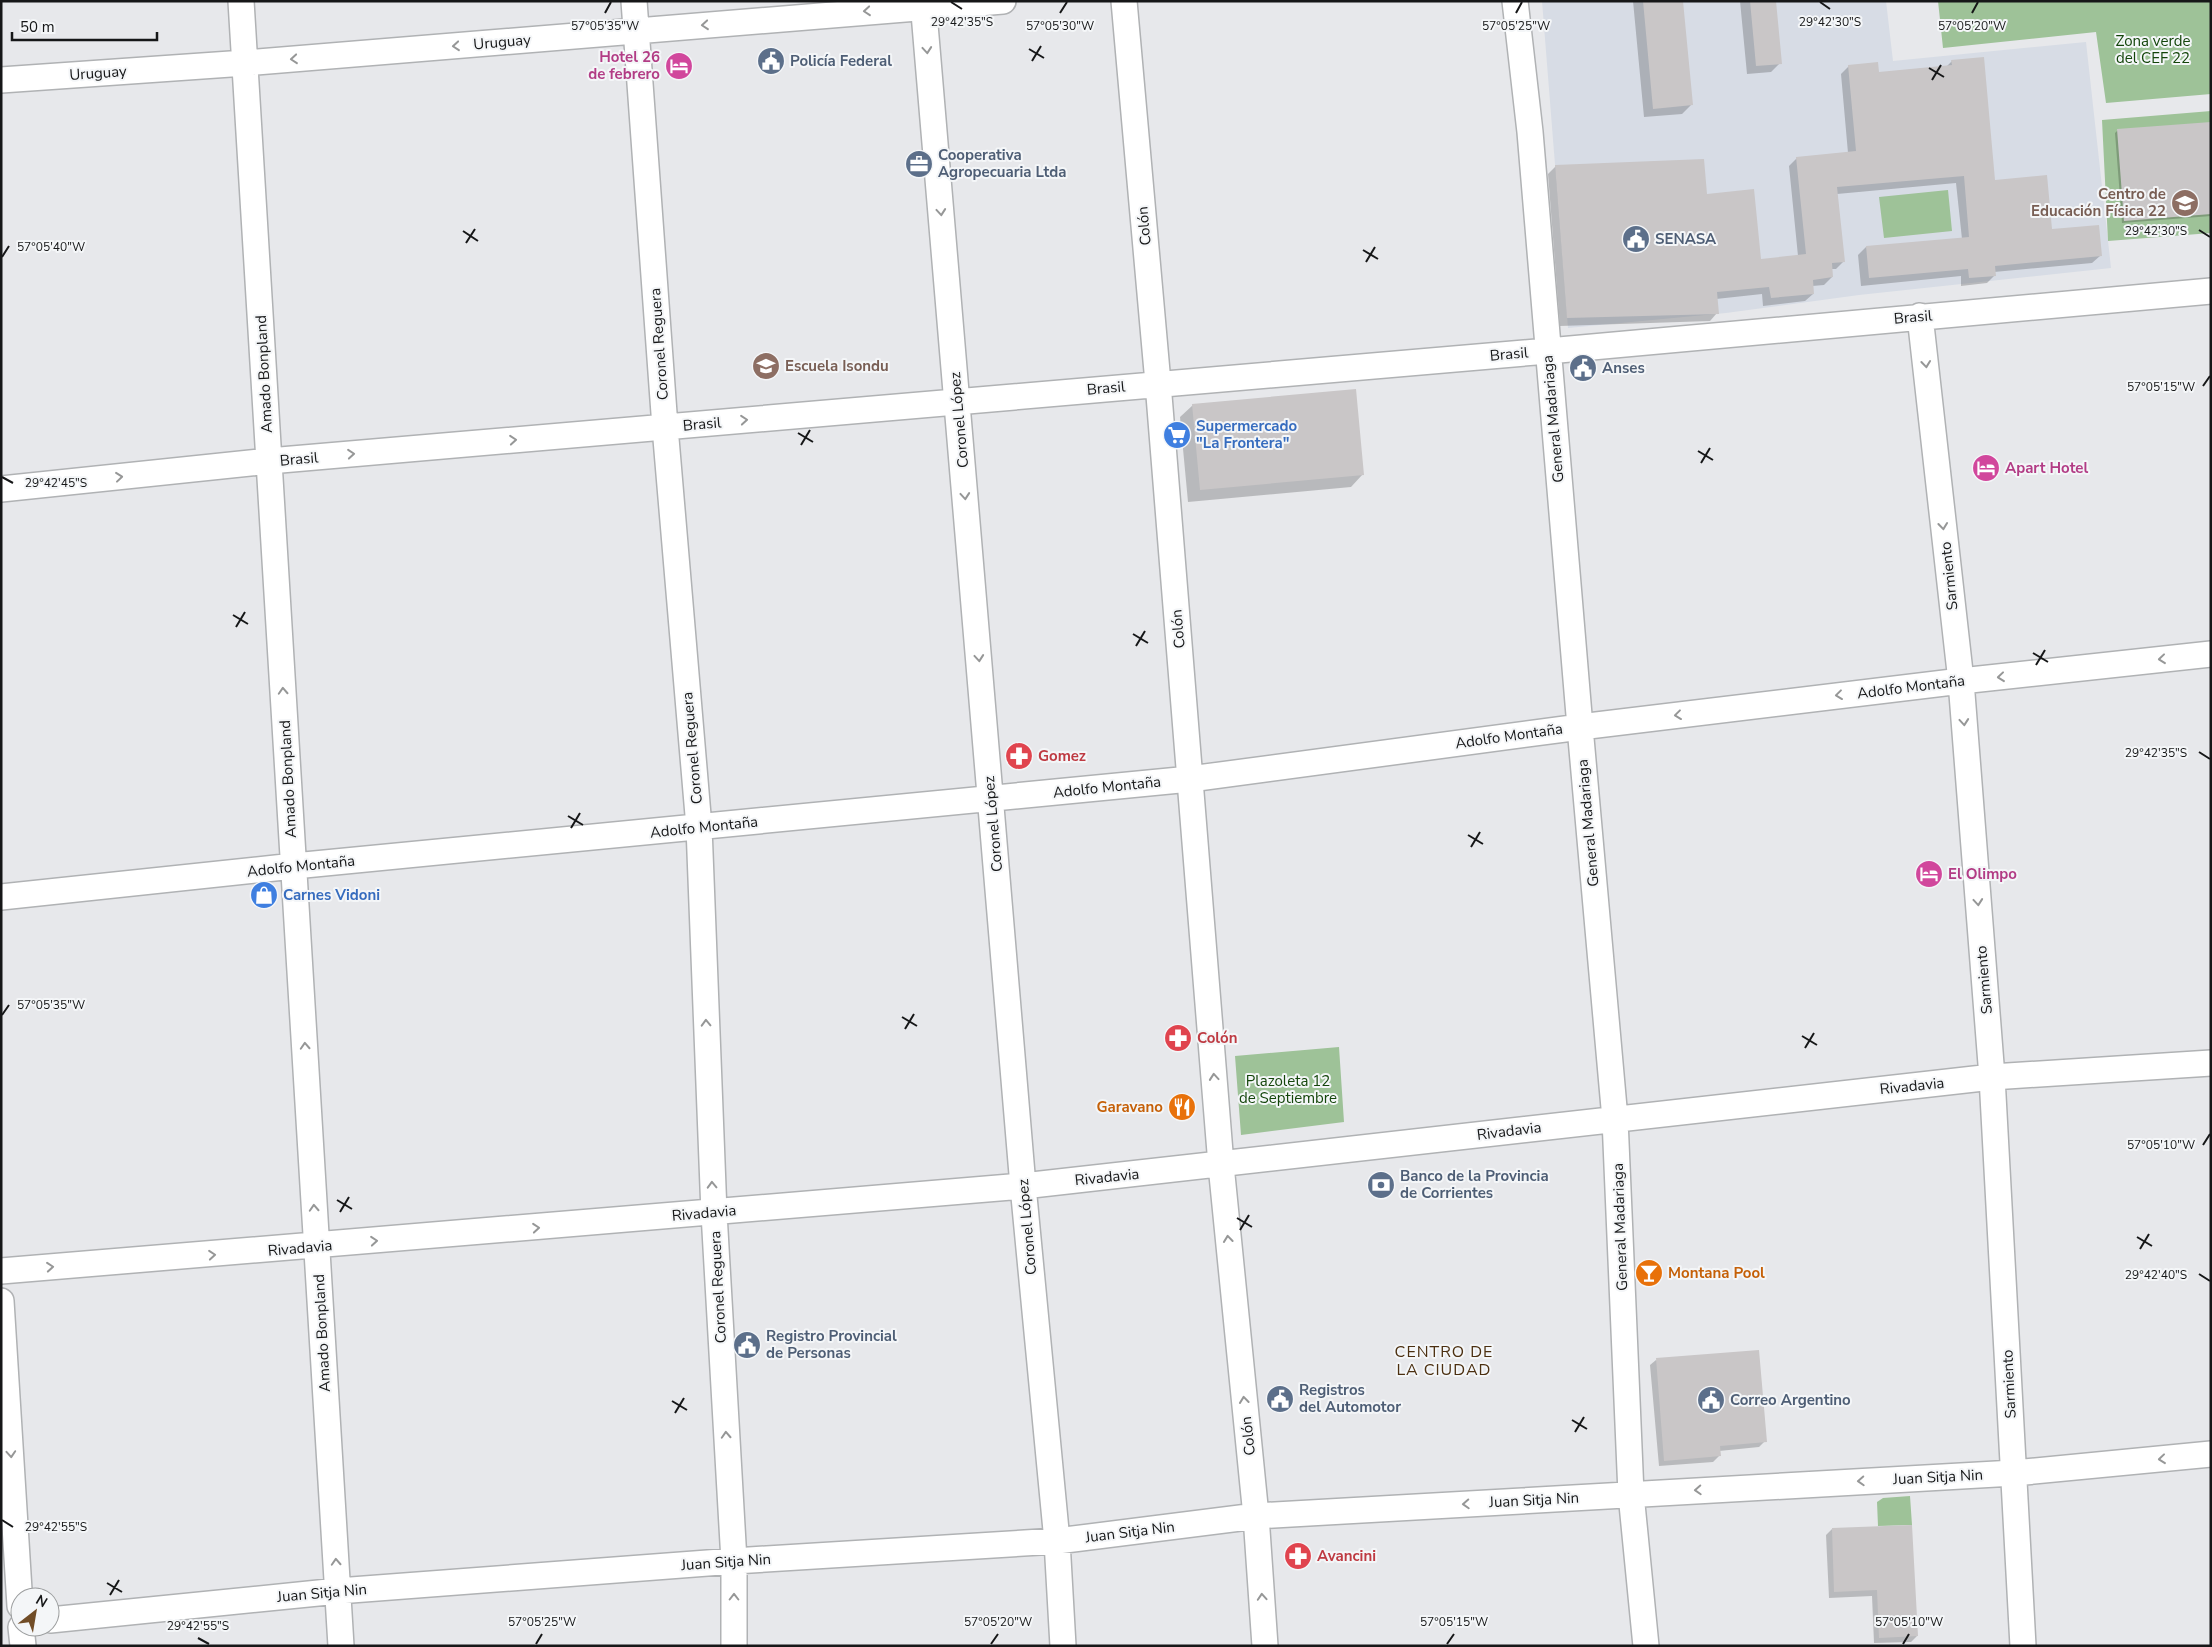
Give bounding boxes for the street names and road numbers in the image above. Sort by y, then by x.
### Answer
street label: Uruguay [472,30,532,54]
street label: Uruguay [69,61,128,85]
street label: Colón [1132,206,1156,246]
street label: Coronel Reguera [645,287,673,401]
street label: Brasil [1893,305,1934,329]
street label: Amado Bonpland [251,315,277,433]
street label: Brasil [1489,342,1530,366]
street label: General Madariaga [1537,354,1569,484]
street label: Coronel López [945,371,973,469]
street label: Brasil [1086,376,1127,400]
street label: Brasil [682,412,723,436]
street label: Brasil [279,447,320,471]
street label: Sarmiento [1935,541,1963,611]
street label: Colón [1166,609,1190,649]
street label: Adolfo Montaña [1856,670,1966,704]
street label: Coronel Reguera [677,691,707,805]
street label: Adolfo Montaña [1454,719,1564,753]
street label: Amado Bonpland [275,720,301,838]
street label: General Madariaga [1572,758,1604,888]
street label: Adolfo Montaña [1052,771,1162,803]
street label: Coronel López [979,775,1007,873]
street label: Adolfo Montaña [649,811,759,843]
street label: Adolfo Montaña [246,850,356,882]
street label: Sarmiento [1971,945,1997,1015]
street label: Rivadavia [1879,1073,1945,1099]
street label: Rivadavia [1476,1117,1542,1145]
street label: General Madariaga [1608,1163,1632,1291]
street label: Rivadavia [1074,1164,1140,1190]
street label: Coronel López [1013,1178,1041,1276]
street label: Rivadavia [671,1200,737,1226]
street label: Coronel Reguera [705,1230,731,1344]
street label: Rivadavia [267,1235,333,1261]
street label: Amado Bonpland [309,1274,335,1392]
street label: Sarmiento [1997,1349,2021,1419]
street label: Colón [1236,1415,1260,1457]
street label: Juan Sitja Nin [1892,1465,1983,1489]
street label: Juan Sitja Nin [1488,1488,1579,1512]
street label: Juan Sitja Nin [1083,1517,1176,1548]
street label: Juan Sitja Nin [679,1549,772,1575]
street label: Juan Sitja Nin [275,1579,368,1607]

